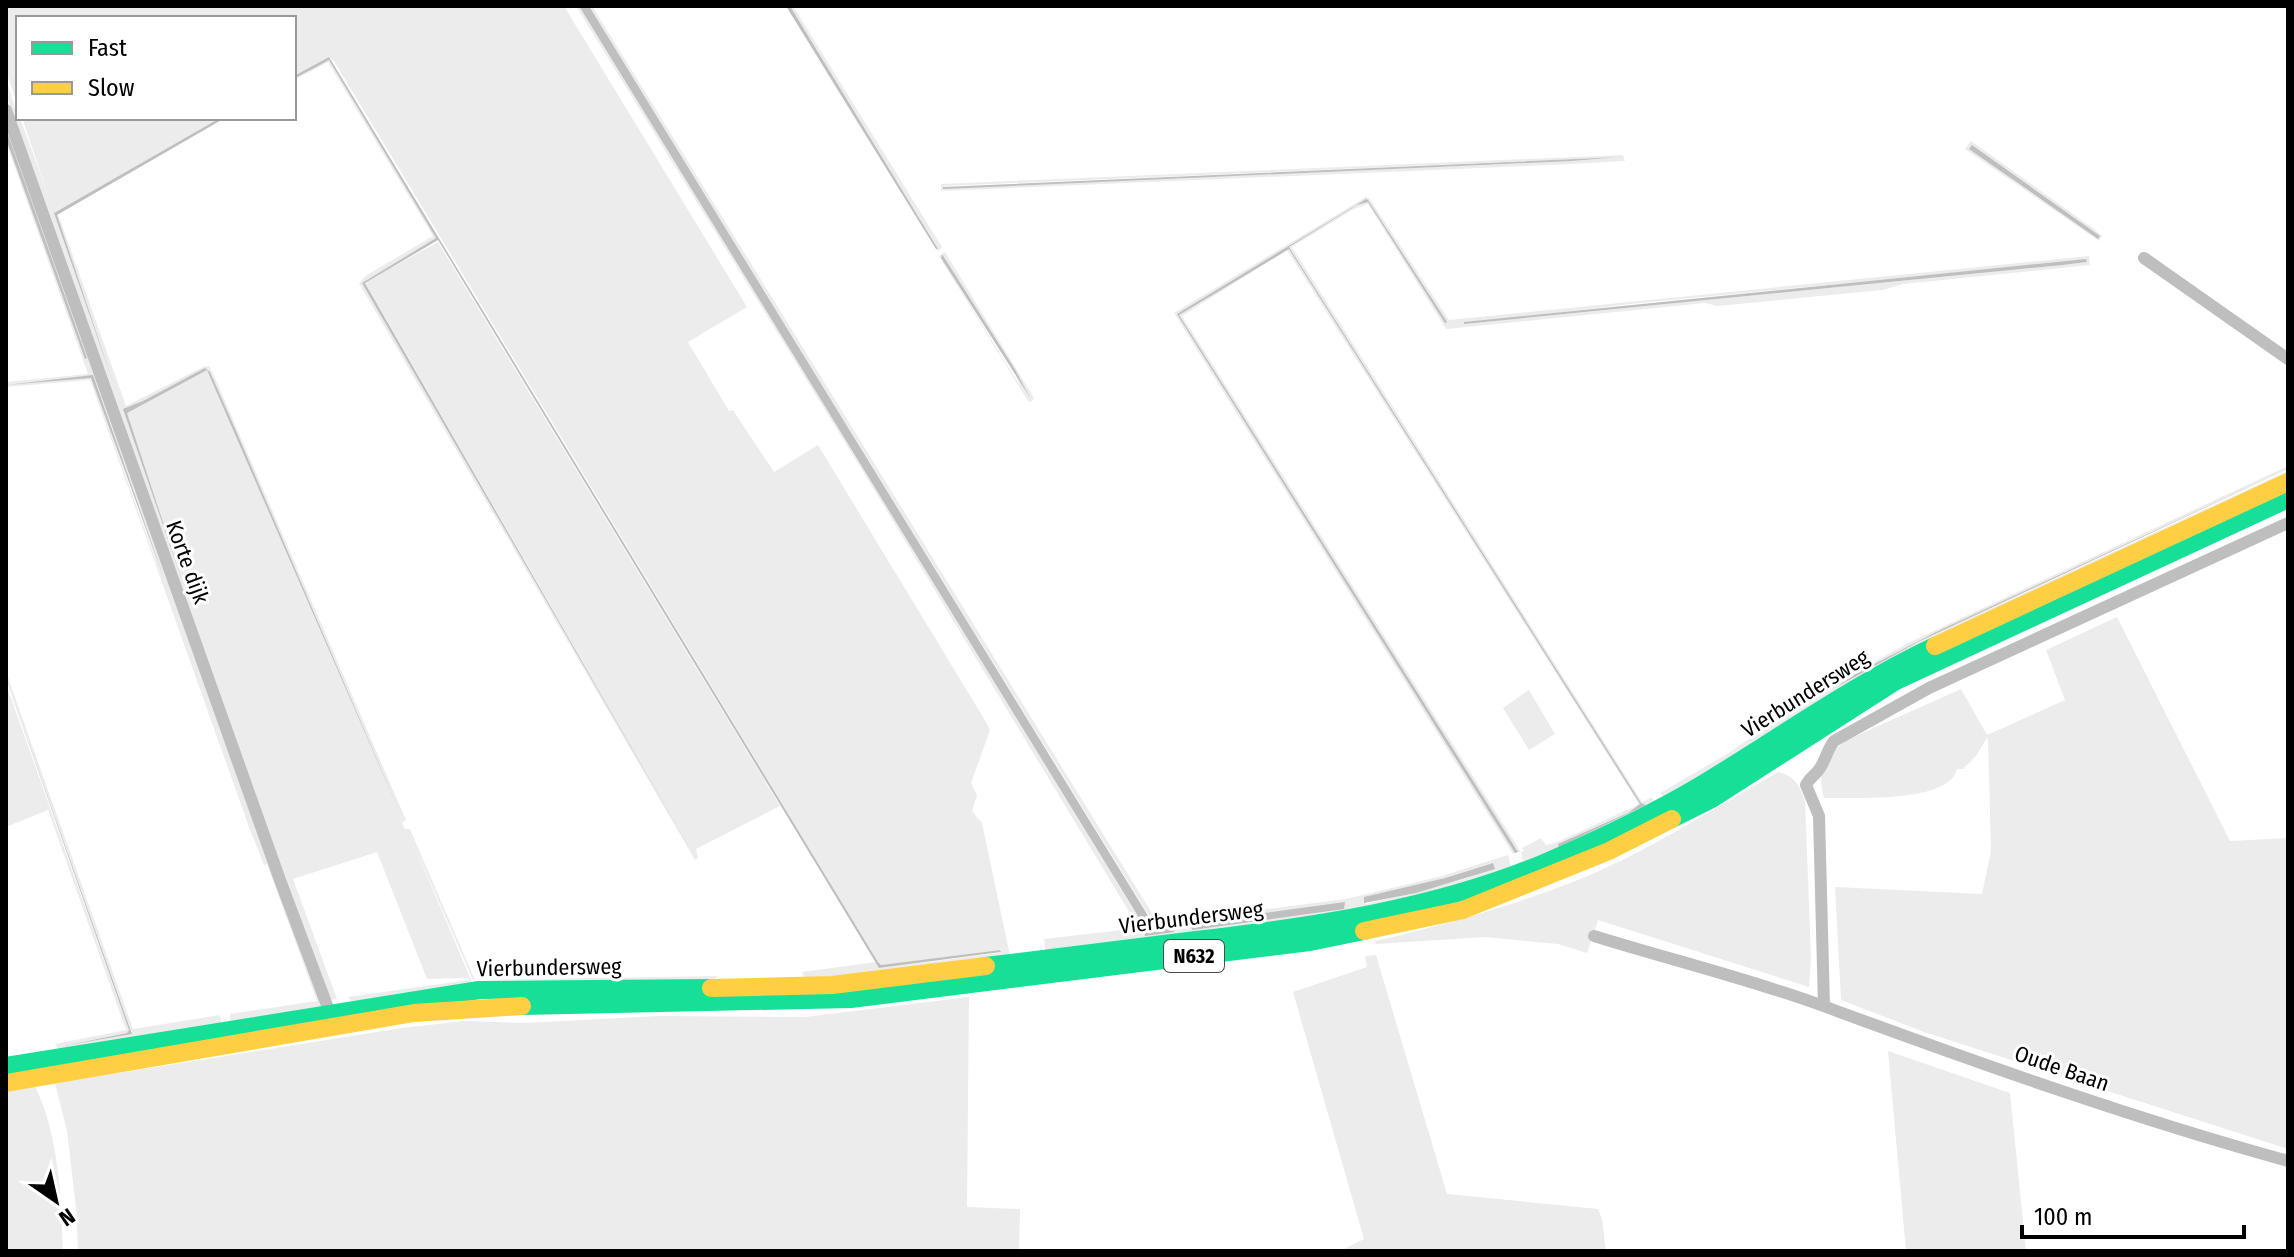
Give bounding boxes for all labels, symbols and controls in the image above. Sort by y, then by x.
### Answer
legend [16,16,296,120]
text: Fast [88,34,127,62]
text: Slow [88,74,135,102]
street label: Korte dijk [160,517,215,608]
street label: Vierbundersweg [1737,643,1874,743]
street label: Vierbundersweg [1117,895,1265,940]
road number: N632 [1164,940,1224,972]
street label: Vierbundersweg [476,953,622,982]
street label: Oude Baan [2011,1040,2113,1097]
north arrow [16,1161,96,1241]
scale bar [2022,1189,2244,1239]
text: N [54,1202,80,1232]
text: 100 m [2034,1203,2092,1231]

